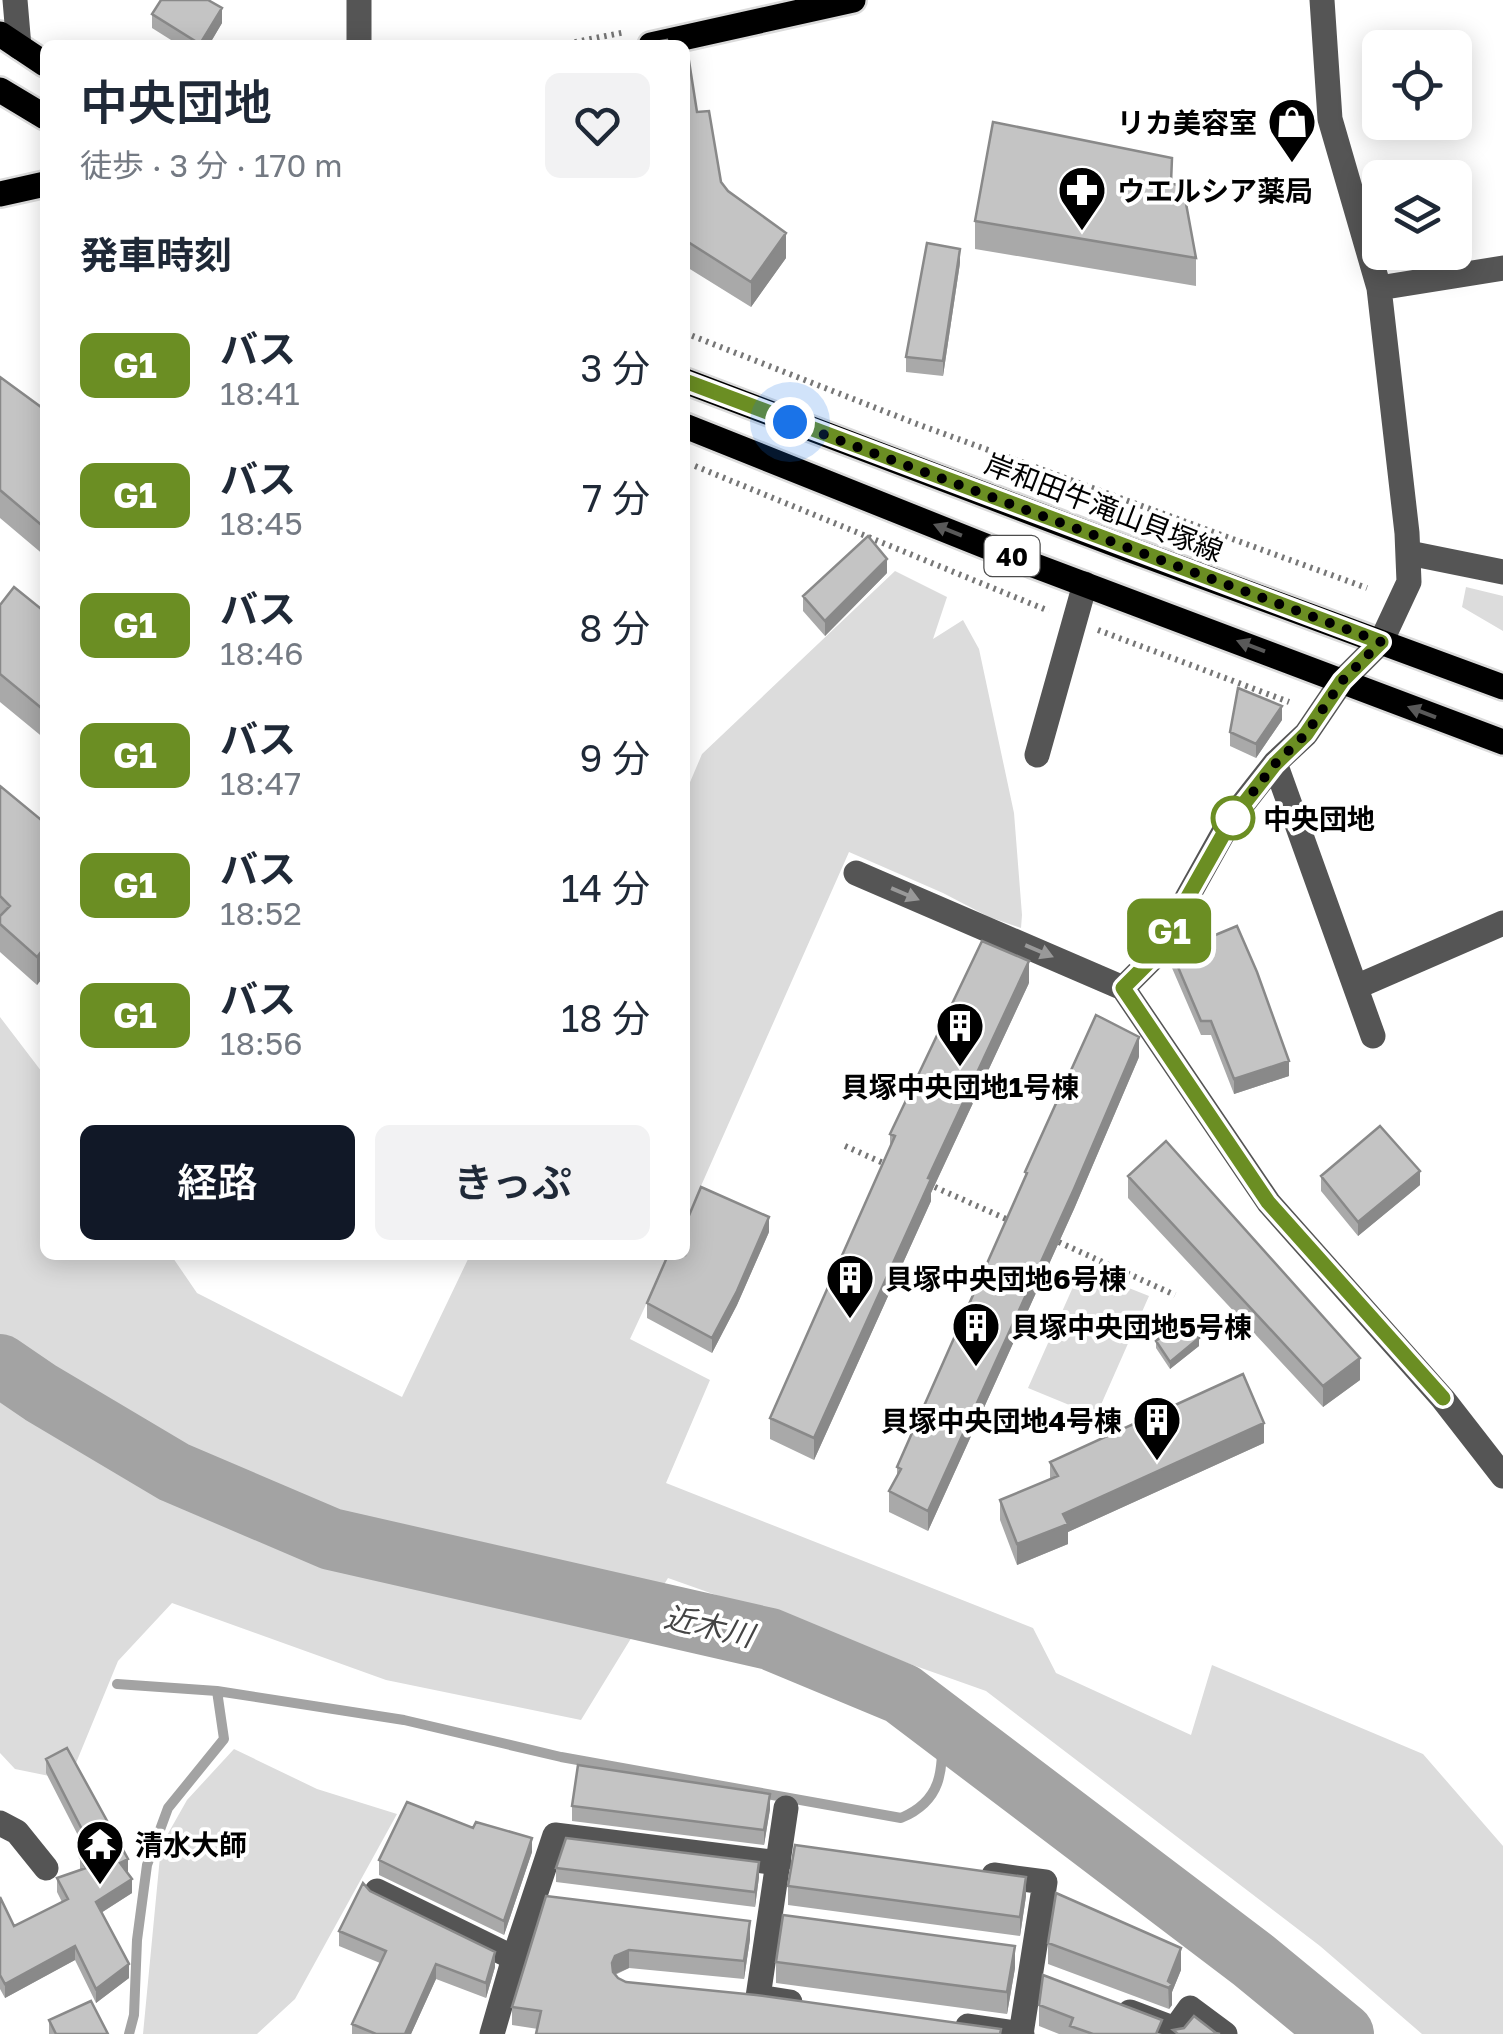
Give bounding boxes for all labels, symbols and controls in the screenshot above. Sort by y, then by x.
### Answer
map controls [1362,30,1472,270]
button: locate [1362,30,1472,140]
text: 中央団地 [80,73,272,131]
button: heart [545,73,650,178]
shop icon: リカ美容室 [1266,96,1318,164]
place label: リカ美容室 [1117,106,1257,139]
text: 徒歩 · 3 分 · 170 m [80,146,343,184]
button: layers [1362,160,1472,270]
pharmacy icon: ウエルシア薬局 [1056,164,1108,232]
place label: ウエルシア薬局 [1117,174,1313,207]
text: 発車時刻 [80,232,232,277]
text: バス [220,326,296,371]
text: G1 [113,344,157,386]
text: 3 分 [580,345,650,390]
text: 18:41 [220,374,300,412]
your location [765,397,815,447]
street label: 岸和田牛滝山貝塚線 [980,446,1228,568]
text: バス [220,456,296,501]
text: G1 [113,474,157,516]
text: 7 分 [582,475,650,520]
text: 18:45 [220,504,303,542]
one-way arrow [932,521,962,537]
road number: 40 [984,536,1040,576]
text: バス [220,586,296,631]
text: G1 [113,604,157,646]
text: 8 分 [579,605,650,650]
text: 18:46 [220,634,304,672]
one-way arrow [1236,638,1266,653]
one-way arrow [1407,704,1437,719]
text: バス [220,716,296,761]
text: G1 [113,734,157,776]
text: 9 分 [580,735,650,780]
text: 18:47 [220,764,301,802]
marker: 中央団地 [1212,797,1254,839]
place label: 中央団地 [1263,802,1375,835]
text: バス [220,846,296,891]
text: G1 [113,864,157,906]
text: 14 分 [561,865,650,910]
one-way arrow [890,886,920,902]
text: 18:52 [220,894,302,932]
line badge: G1 [1124,898,1214,964]
text: G1 [1147,910,1191,952]
one-way arrow [1024,943,1053,959]
text: バス [220,976,296,1021]
text: G1 [113,994,157,1036]
text: 18 分 [561,995,650,1040]
building icon: 貝塚中央団地1号棟 [934,1000,986,1068]
text: 18:56 [220,1024,303,1062]
place label: 貝塚中央団地1号棟 [841,1070,1079,1103]
button: 経路 [80,1125,355,1240]
button: きっぷ [375,1125,650,1240]
building icon: 貝塚中央団地6号棟 [824,1252,876,1320]
place label: 貝塚中央団地6号棟 [885,1262,1127,1295]
building icon: 貝塚中央団地5号棟 [950,1300,1002,1368]
place label: 貝塚中央団地5号棟 [1011,1310,1252,1343]
building icon: 貝塚中央団地4号棟 [1131,1394,1183,1462]
place label: 貝塚中央団地4号棟 [880,1404,1122,1437]
water label: 近木川 [661,1598,760,1654]
temple icon: 清水大師 [74,1818,126,1886]
place label: 清水大師 [135,1828,247,1861]

